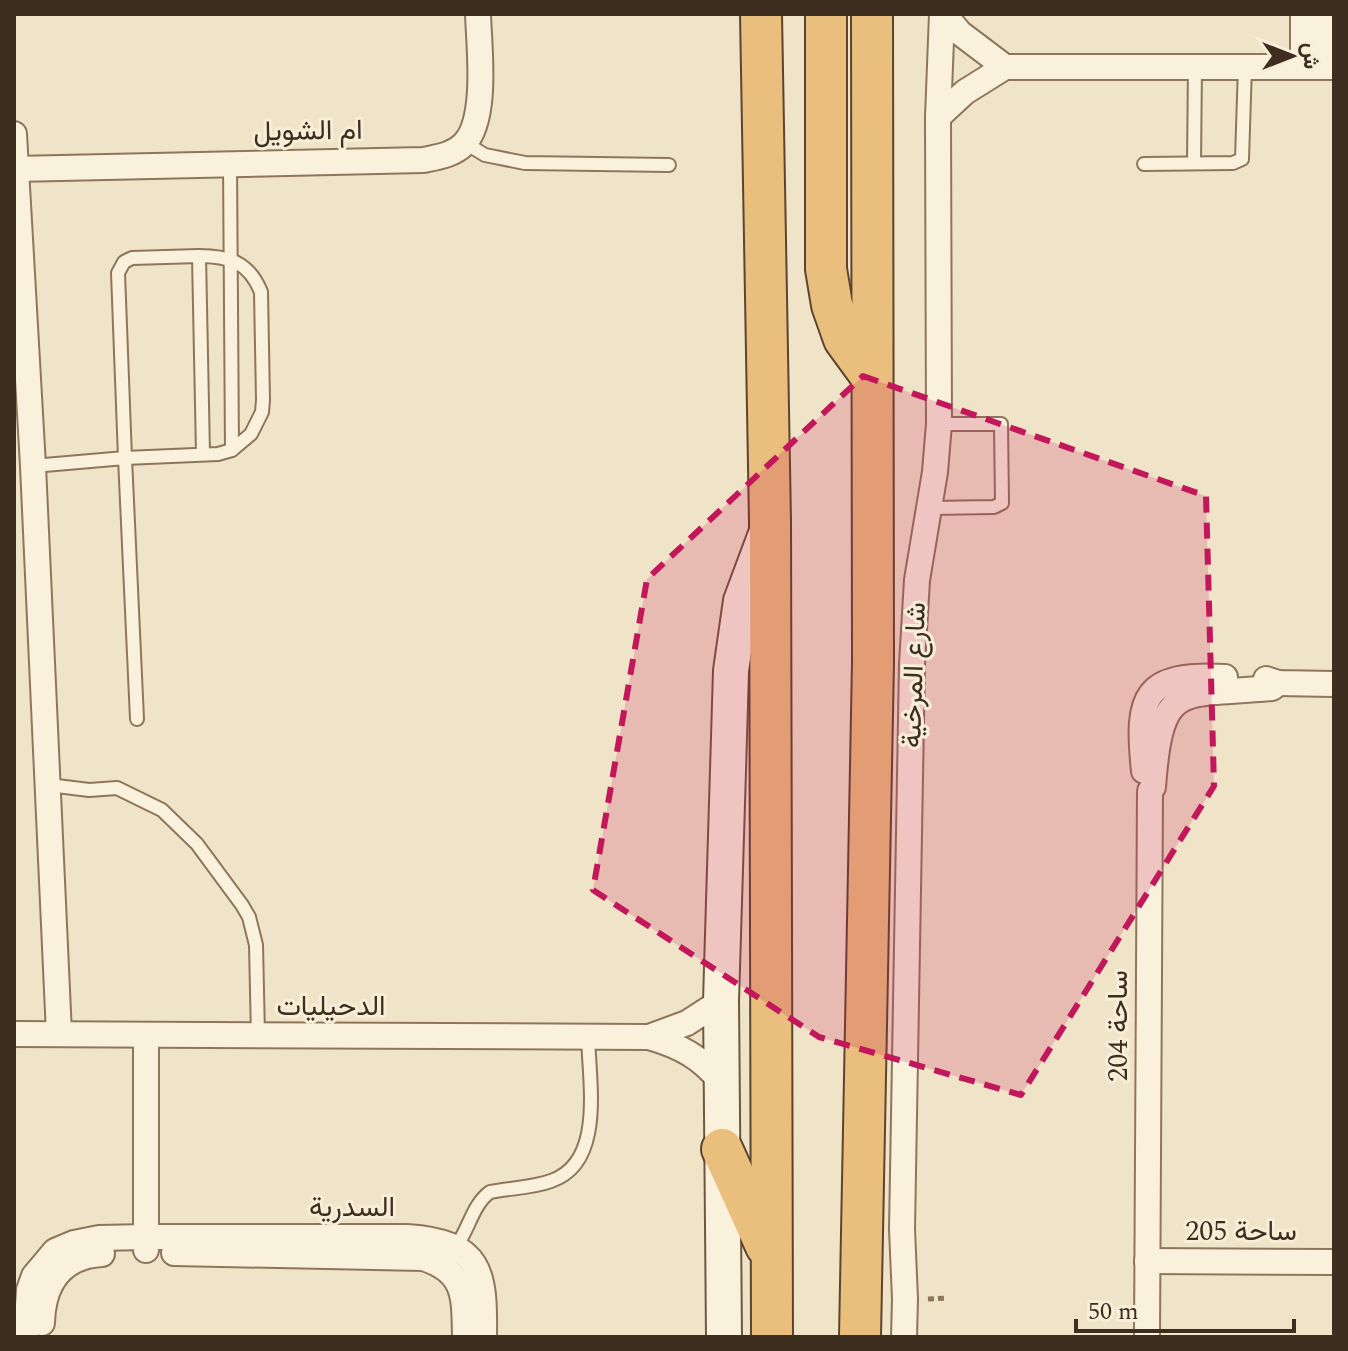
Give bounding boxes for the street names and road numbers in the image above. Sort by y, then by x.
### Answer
street label: ام الشويل [253,109,363,153]
street label: شارع المرخية [890,601,938,749]
street label: ساحة 204 [1097,970,1140,1082]
street label: الدحيليات [276,985,386,1028]
street label: السدرية [309,1186,395,1229]
street label: ساحة 205 [1185,1210,1297,1253]

